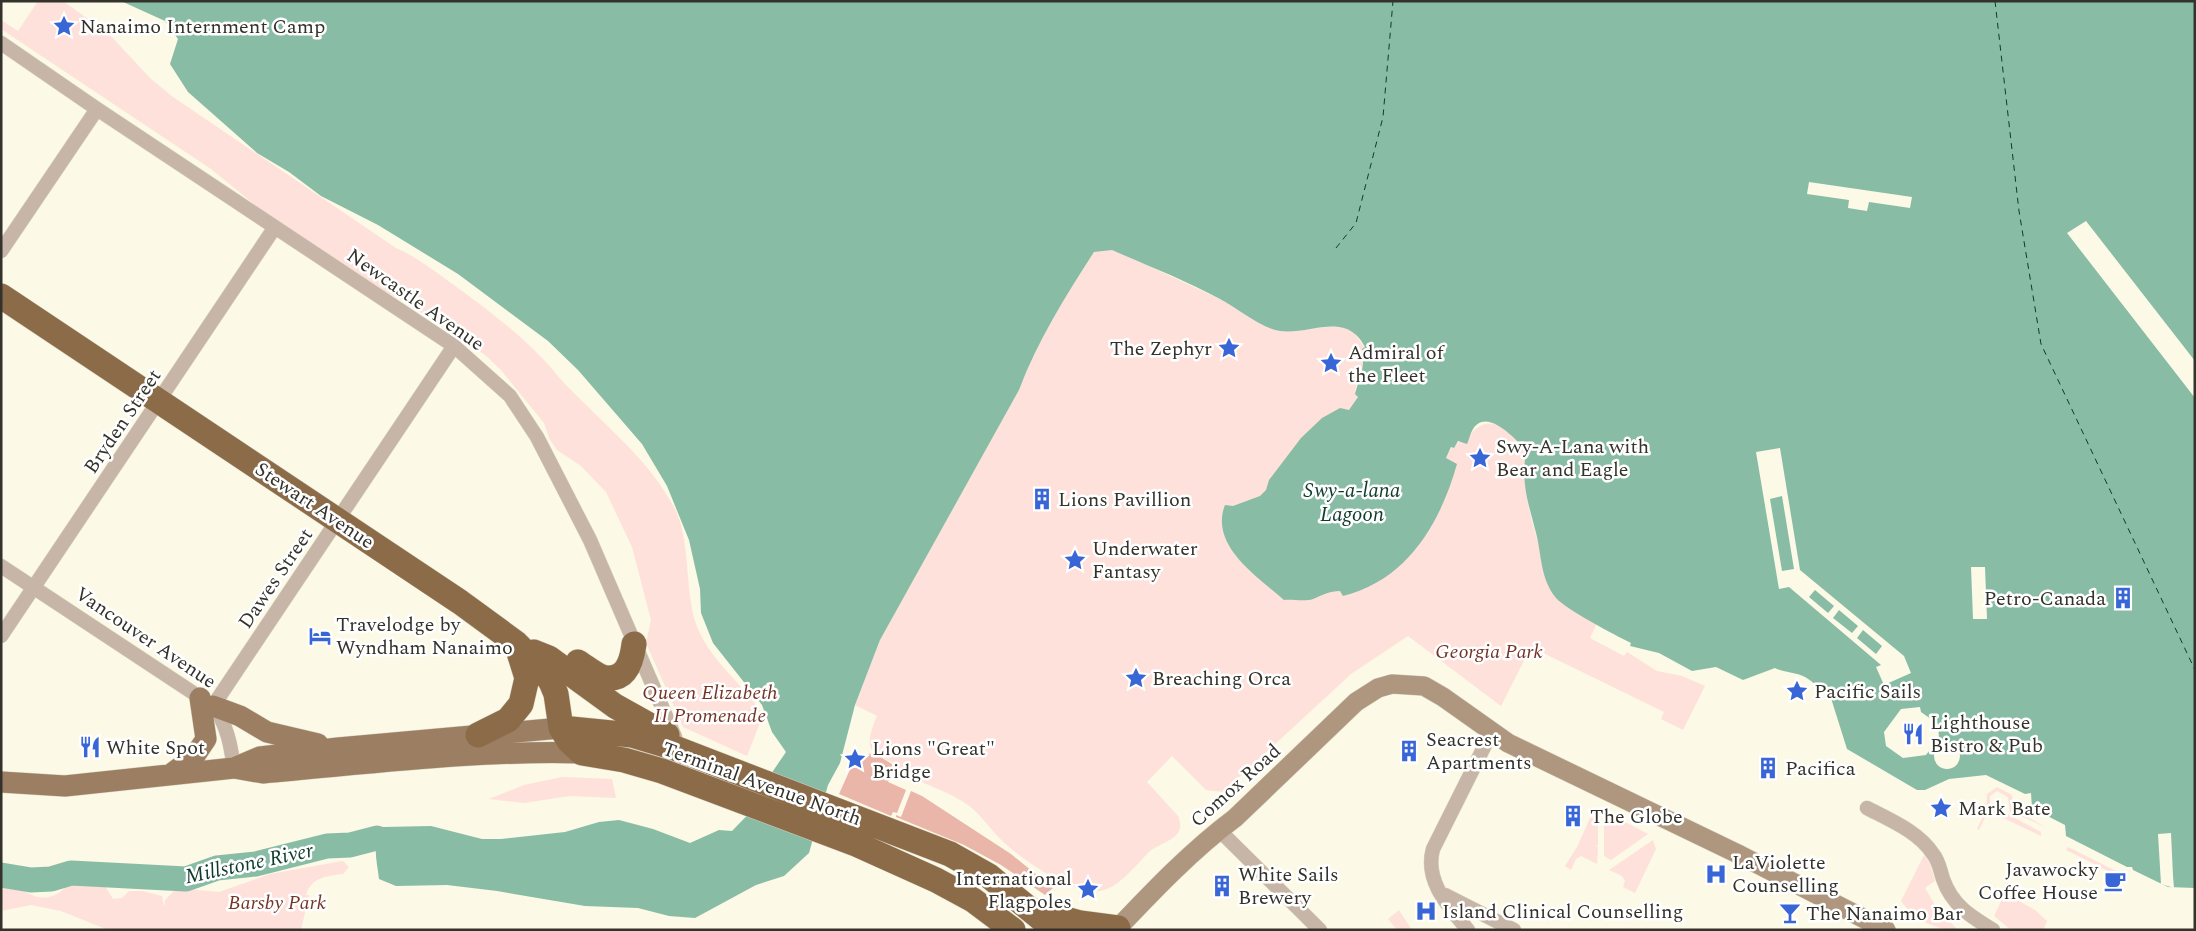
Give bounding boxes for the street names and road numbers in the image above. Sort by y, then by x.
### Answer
street label: Newcastle Avenue [340,241,490,359]
street label: Bryden Street [77,363,169,480]
street label: Stewart Avenue [249,455,380,557]
street label: Dawes Street [231,522,321,635]
street label: Vancouver Avenue [69,579,222,696]
street label: Terminal Avenue North [658,734,865,834]
street label: Comox Road [1184,737,1288,835]

